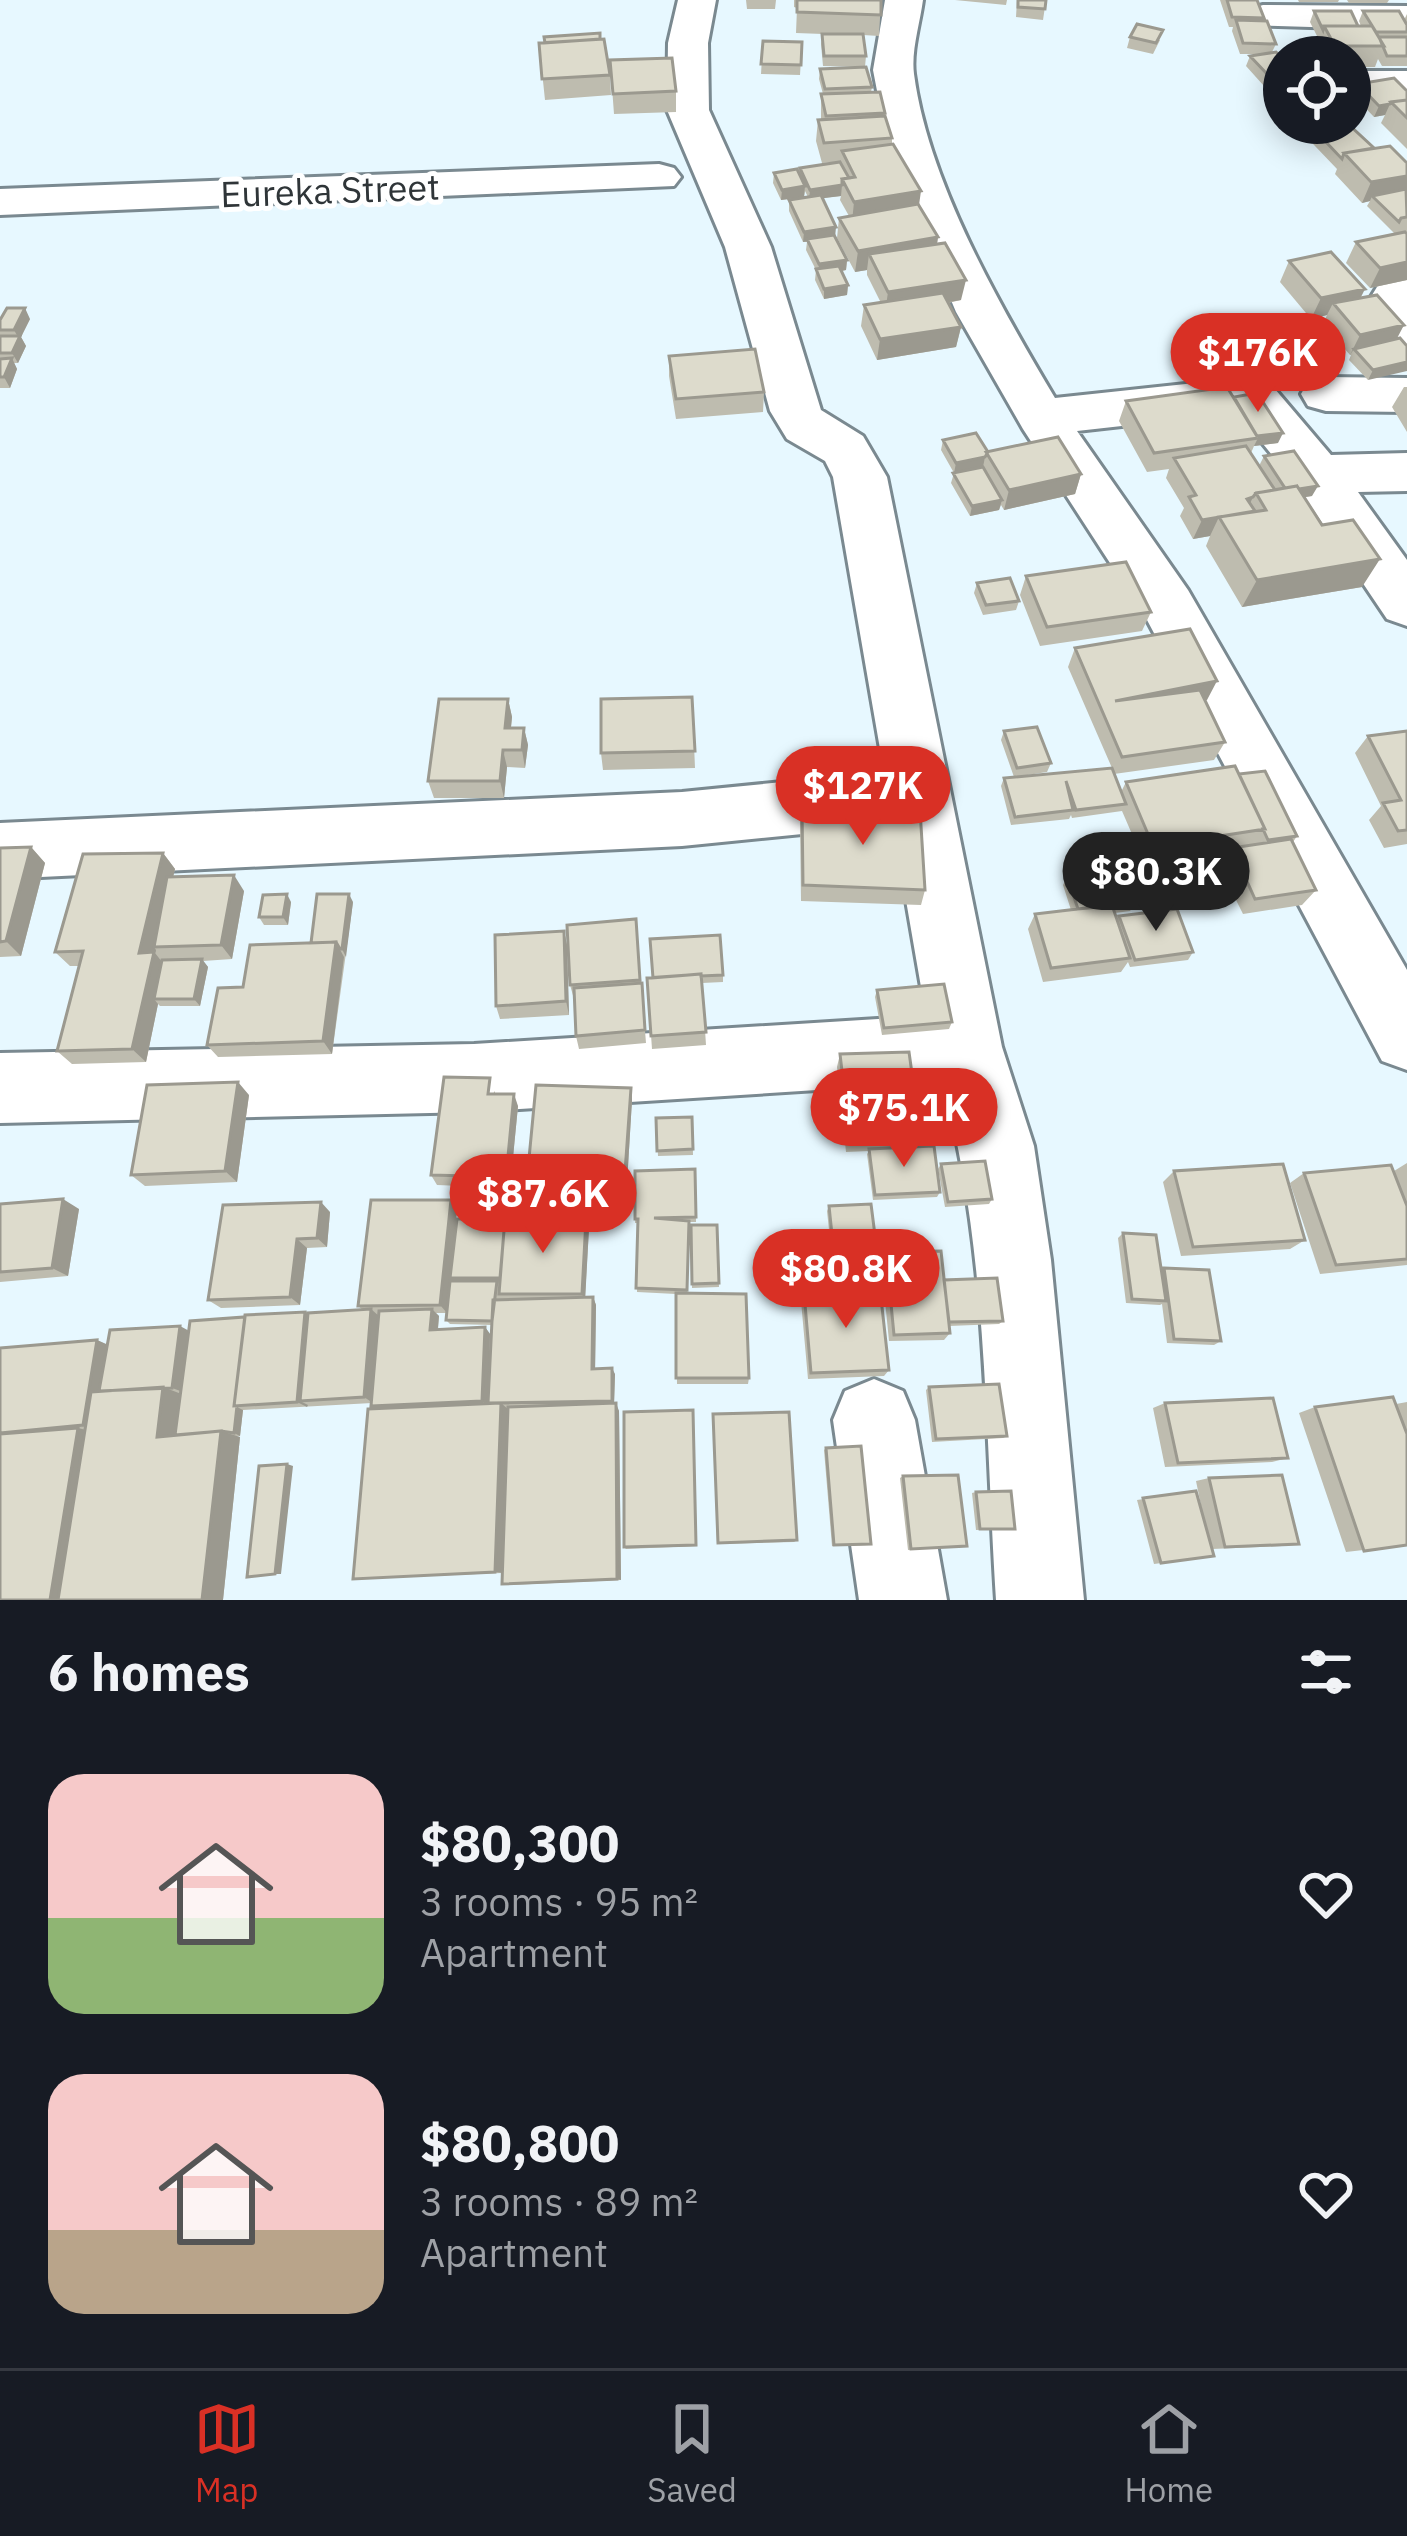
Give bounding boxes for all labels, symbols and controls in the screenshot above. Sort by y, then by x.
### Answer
map controls [1263,36,1371,144]
button: locate [1263,36,1371,144]
street label: Eureka Street [219,163,441,217]
pin: $176K [1174,313,1342,415]
text: $176K [1198,326,1318,377]
pin: $127K [779,746,947,848]
text: $127K [803,759,923,810]
pin: $80.3K [1058,832,1254,934]
text: $80.3K [1090,845,1222,896]
pin: $75.1K [806,1068,1002,1170]
text: $75.1K [838,1081,970,1132]
pin: $87.6K [445,1154,641,1256]
text: $87.6K [477,1167,609,1218]
pin: $80.8K [748,1229,944,1331]
text: $80.8K [780,1242,912,1293]
text: 6 homes [48,1639,250,1705]
icon: filters [1293,1639,1359,1705]
text: $80,300 [420,1810,619,1876]
icon: home [144,1822,288,1966]
icon: heart [1293,1861,1359,1927]
text: 3 rooms · 95 m² [420,1876,698,1927]
text: Apartment [420,1927,608,1978]
text: $80,800 [420,2110,619,2176]
icon: home [144,2122,288,2266]
icon: heart [1293,2161,1359,2227]
text: 3 rooms · 89 m² [420,2176,698,2227]
text: Apartment [420,2227,608,2278]
tab: Map [194,2396,260,2511]
tab: Saved [647,2396,737,2511]
tab: Home [1124,2396,1213,2511]

